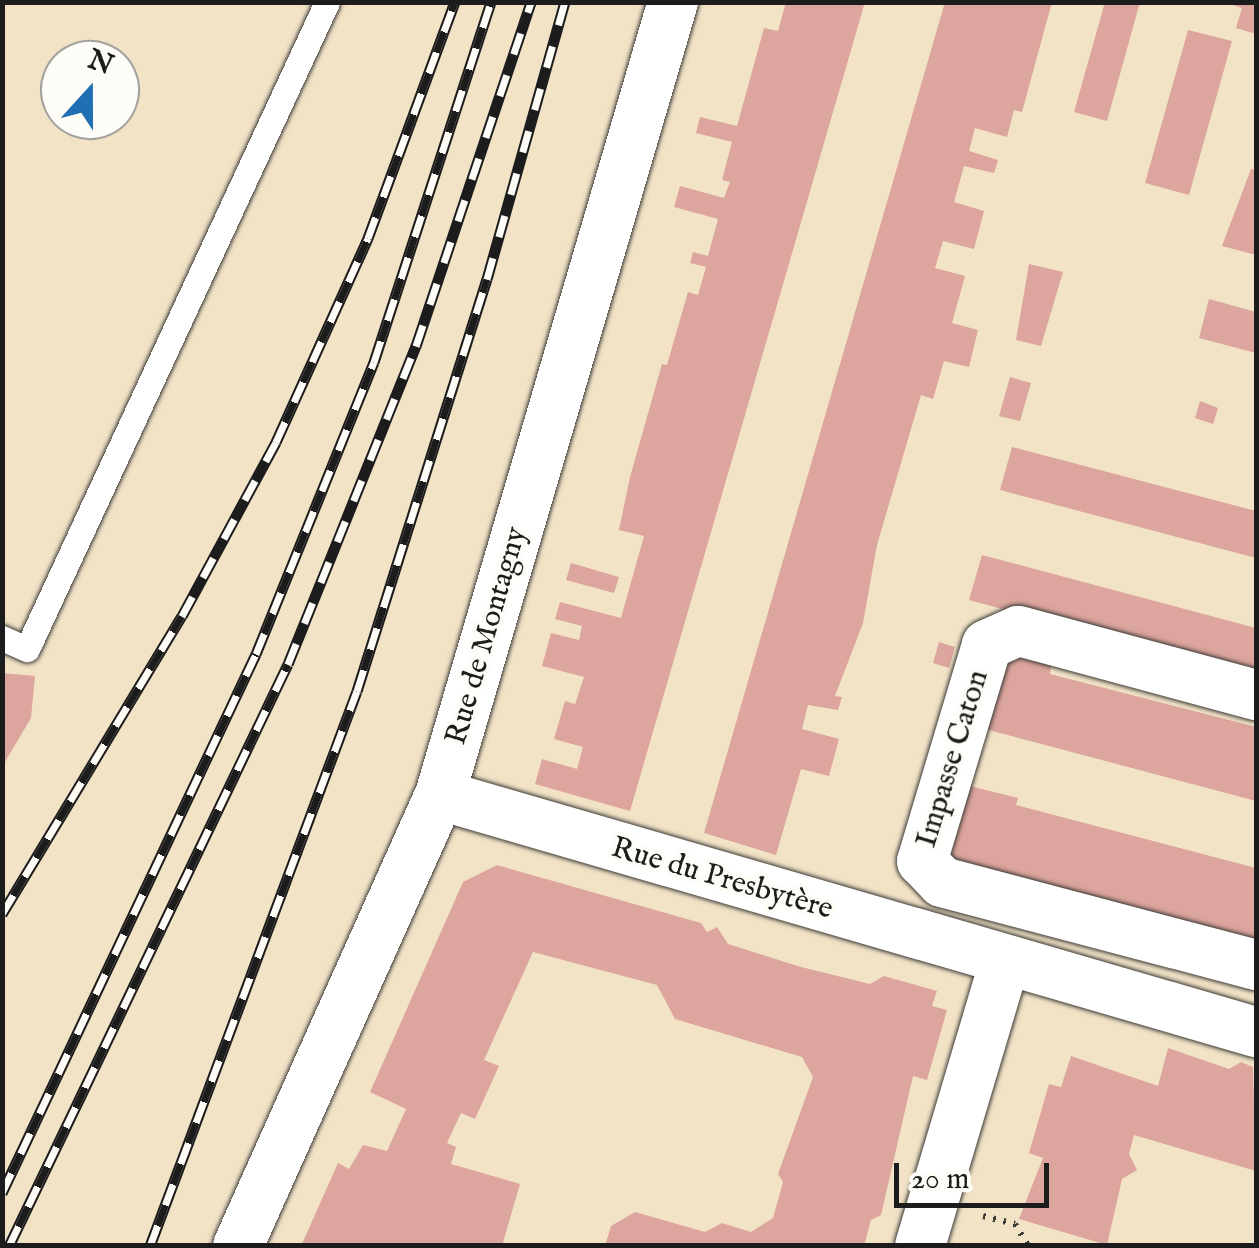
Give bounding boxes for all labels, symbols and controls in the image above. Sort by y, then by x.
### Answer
north arrow [40,40,140,140]
text: N [83,43,118,84]
street label: Rue de Montagny [439,523,535,749]
street label: Impasse Caton [909,666,997,852]
street label: Rue du Presbytère [607,830,837,928]
scale bar [899,1143,1054,1205]
text: 20 m [911,1161,970,1199]

